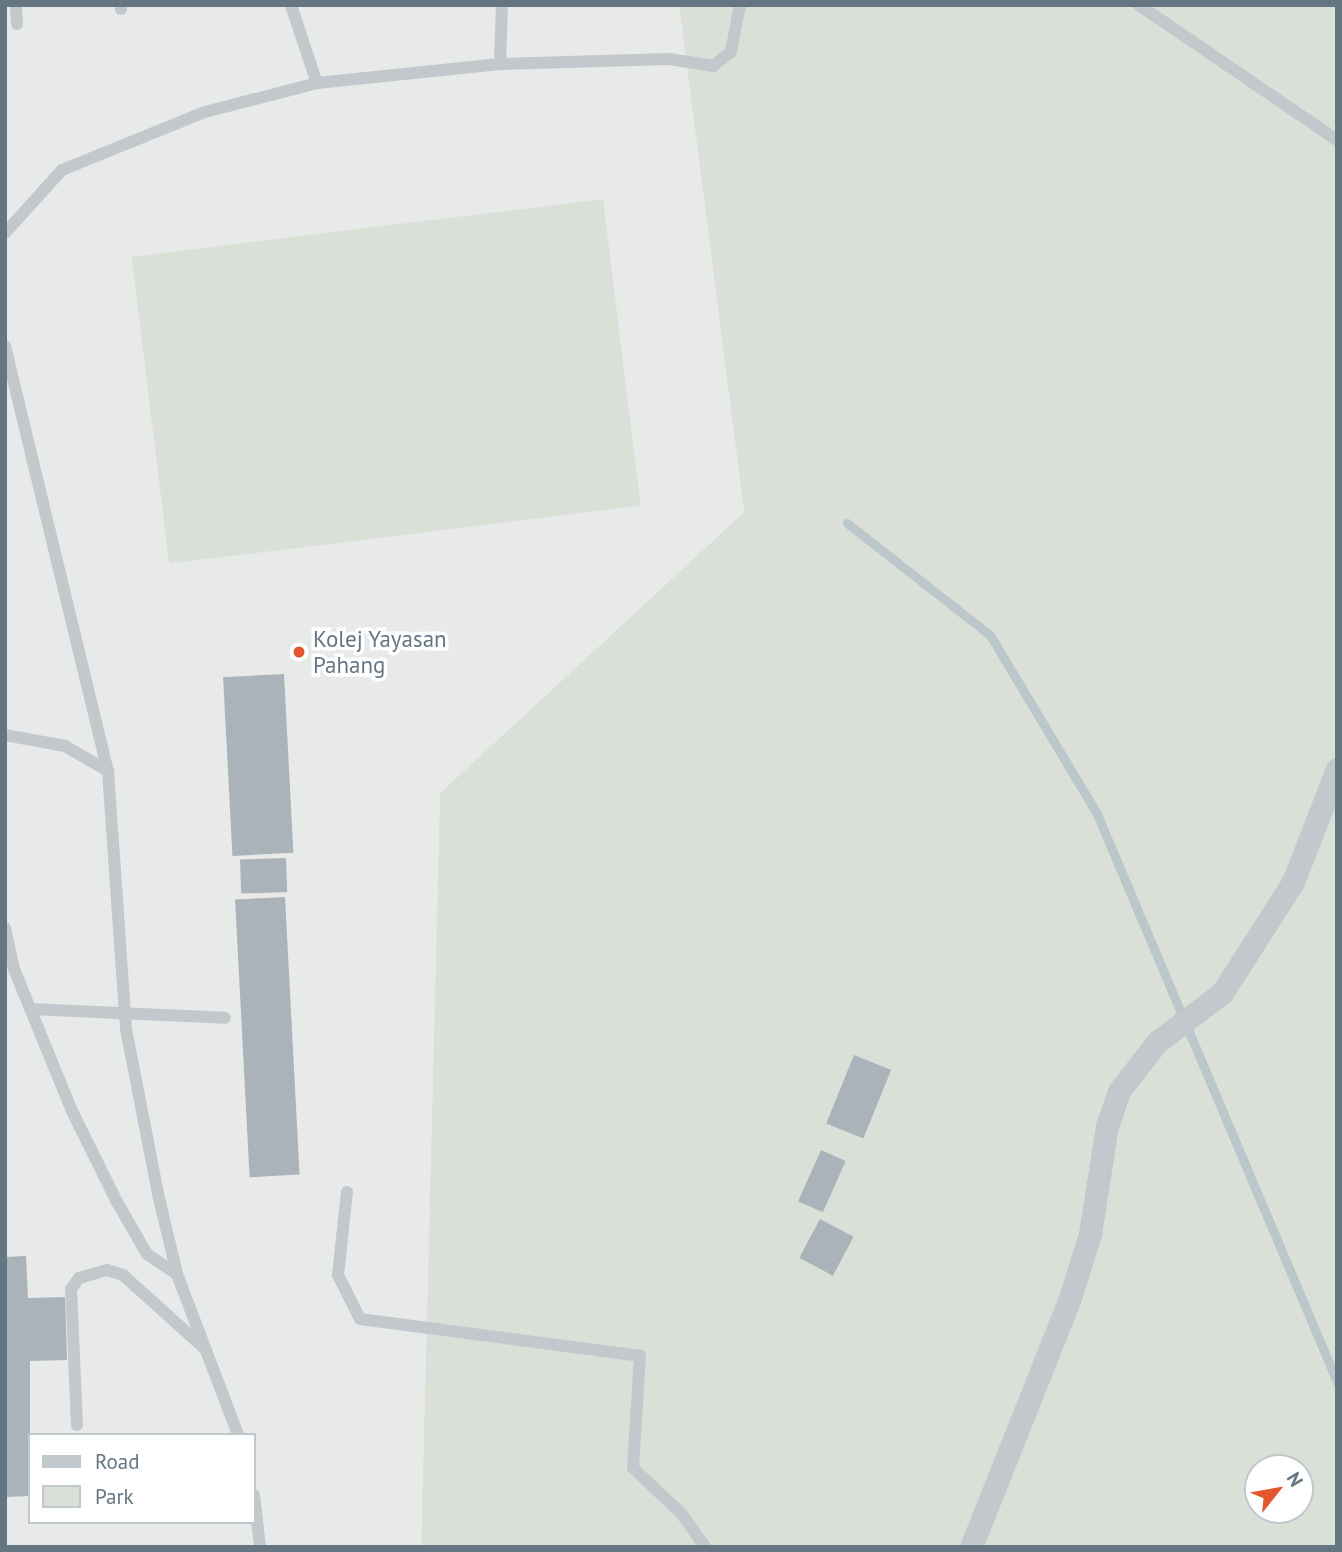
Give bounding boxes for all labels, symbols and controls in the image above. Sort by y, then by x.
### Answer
place label: Kolej Yayasan Pahang [313,625,447,679]
marker: Kolej Yayasan Pahang [291,644,307,660]
legend [28,1433,256,1524]
text: Road [95,1448,139,1475]
north arrow [1244,1454,1314,1524]
text: N [1282,1468,1309,1491]
text: Park [95,1483,134,1510]

